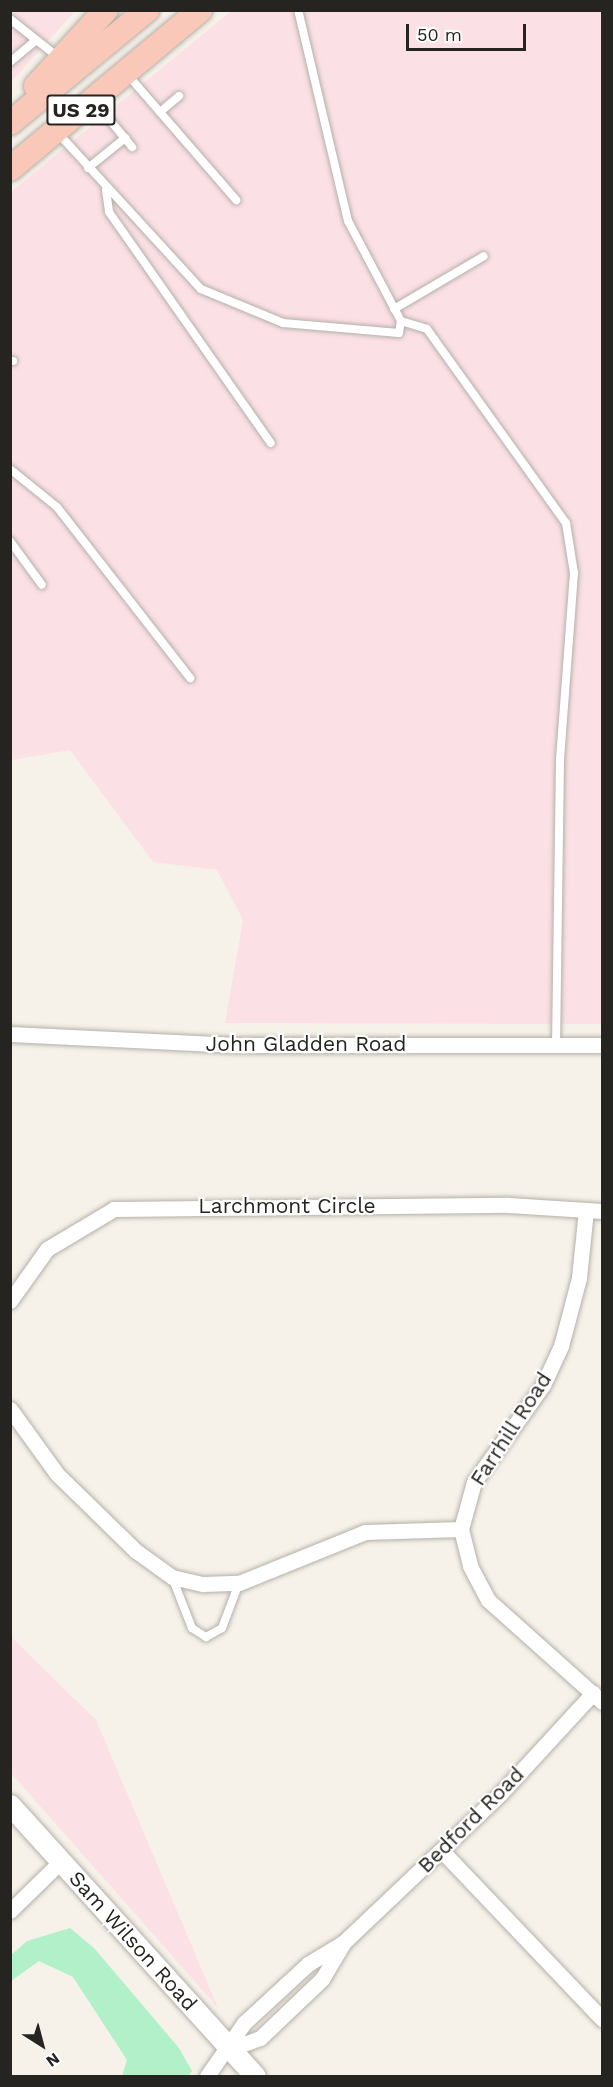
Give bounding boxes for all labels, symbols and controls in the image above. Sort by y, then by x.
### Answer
scale bar [409,12,529,50]
text: 50 m [417,24,462,45]
road number: US 29 [45,93,117,127]
street label: John Gladden Road [206,1031,406,1057]
street label: Larchmont Circle [198,1193,376,1219]
street label: Farrhill Road [465,1367,557,1491]
street label: Bedford Road [413,1762,529,1878]
street label: Sam Wilson Road [64,1866,202,2016]
north arrow [12,2015,72,2075]
text: N [42,2049,63,2071]

